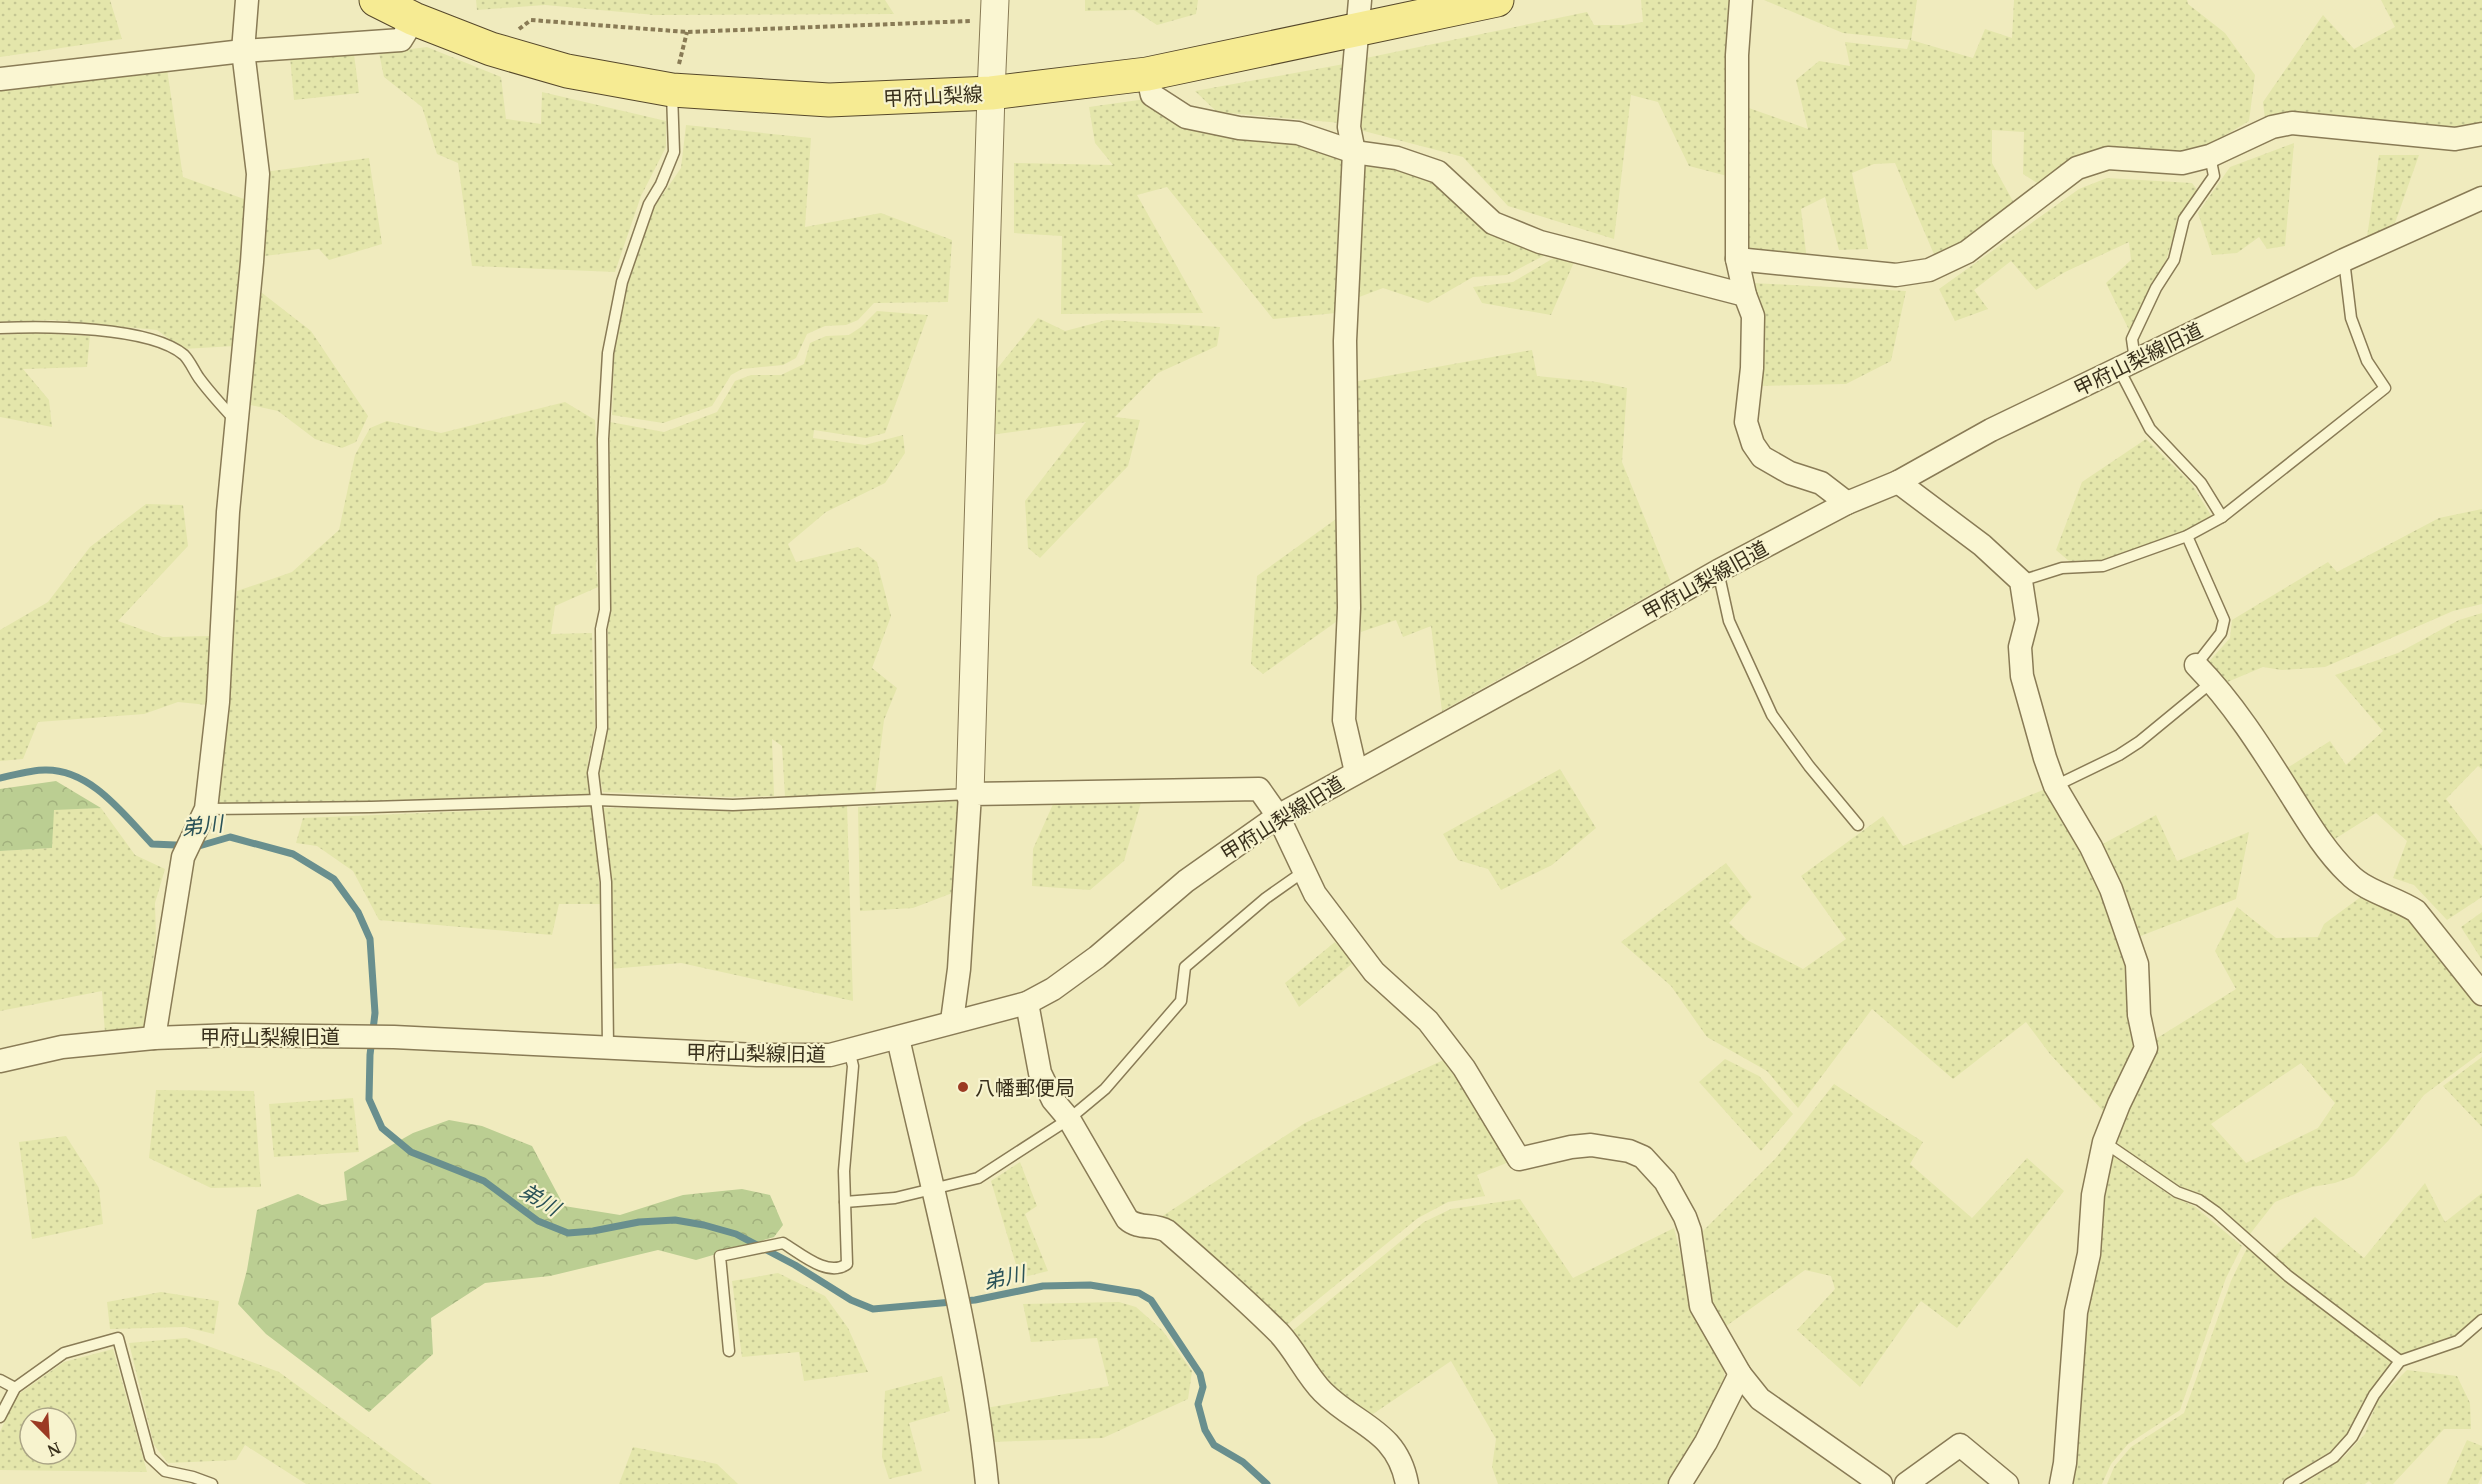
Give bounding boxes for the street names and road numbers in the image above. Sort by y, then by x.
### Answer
street label: 甲府山梨線 [882,80,984,112]
street label: 甲府山梨線旧道 [2069,316,2207,402]
street label: 甲府山梨線旧道 [1637,534,1773,626]
street label: 甲府山梨線旧道 [1215,769,1349,867]
street label: 甲府山梨線旧道 [200,1023,340,1050]
street label: 甲府山梨線旧道 [686,1038,826,1068]

